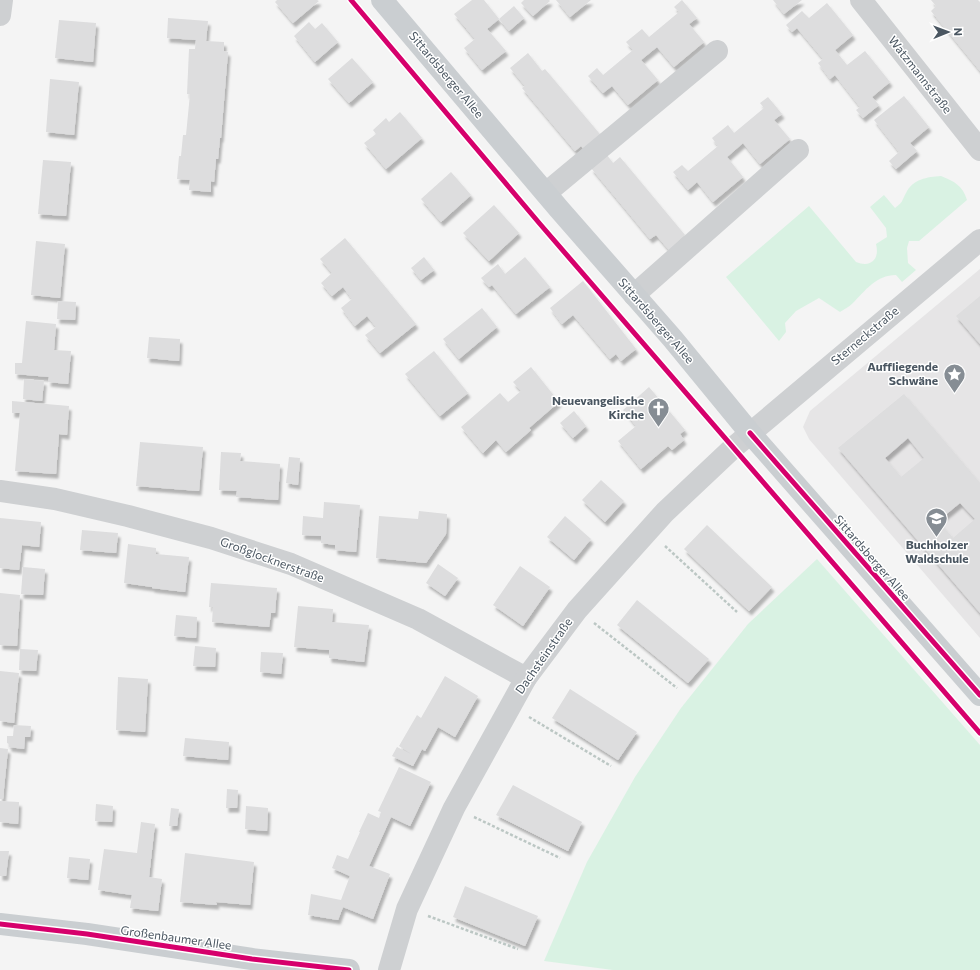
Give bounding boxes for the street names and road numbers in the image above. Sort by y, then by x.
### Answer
street label: Sittardsberger Allee [407,28,487,120]
street label: Watzmannstraße [886,33,955,116]
street label: Sittardsberger Allee [616,275,698,366]
street label: Sterneckstraße [828,303,901,367]
street label: Sittardsberger Allee [832,512,914,603]
street label: Großglocknerstraße [218,534,326,584]
street label: Dachsteinstraße [512,615,575,696]
street label: Großenbaumer Allee [120,922,233,952]

